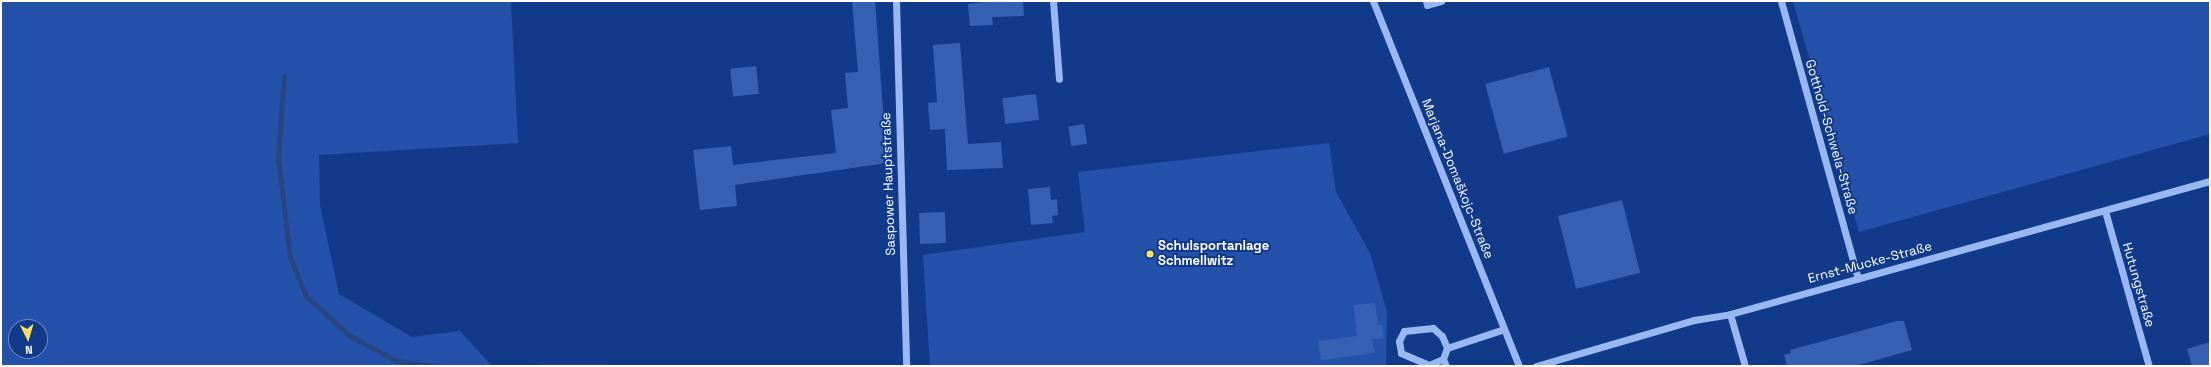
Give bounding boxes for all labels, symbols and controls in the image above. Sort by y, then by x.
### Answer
street label: Gotthold-Schwela-Straße [1801,58,1861,216]
street label: Marjana-Domaškojc-Straße [1418,97,1496,261]
street label: Saspower Hauptstraße [879,112,899,256]
place label: Schulsportanlage Schmellwitz [1158,239,1269,270]
street label: Ernst-Mucke-Straße [1806,239,1934,287]
street label: Hutungstraße [2118,241,2158,329]
marker: Schulsportanlage Schmellwitz [1145,249,1155,259]
north arrow [8,319,48,359]
text: N [25,343,33,357]

